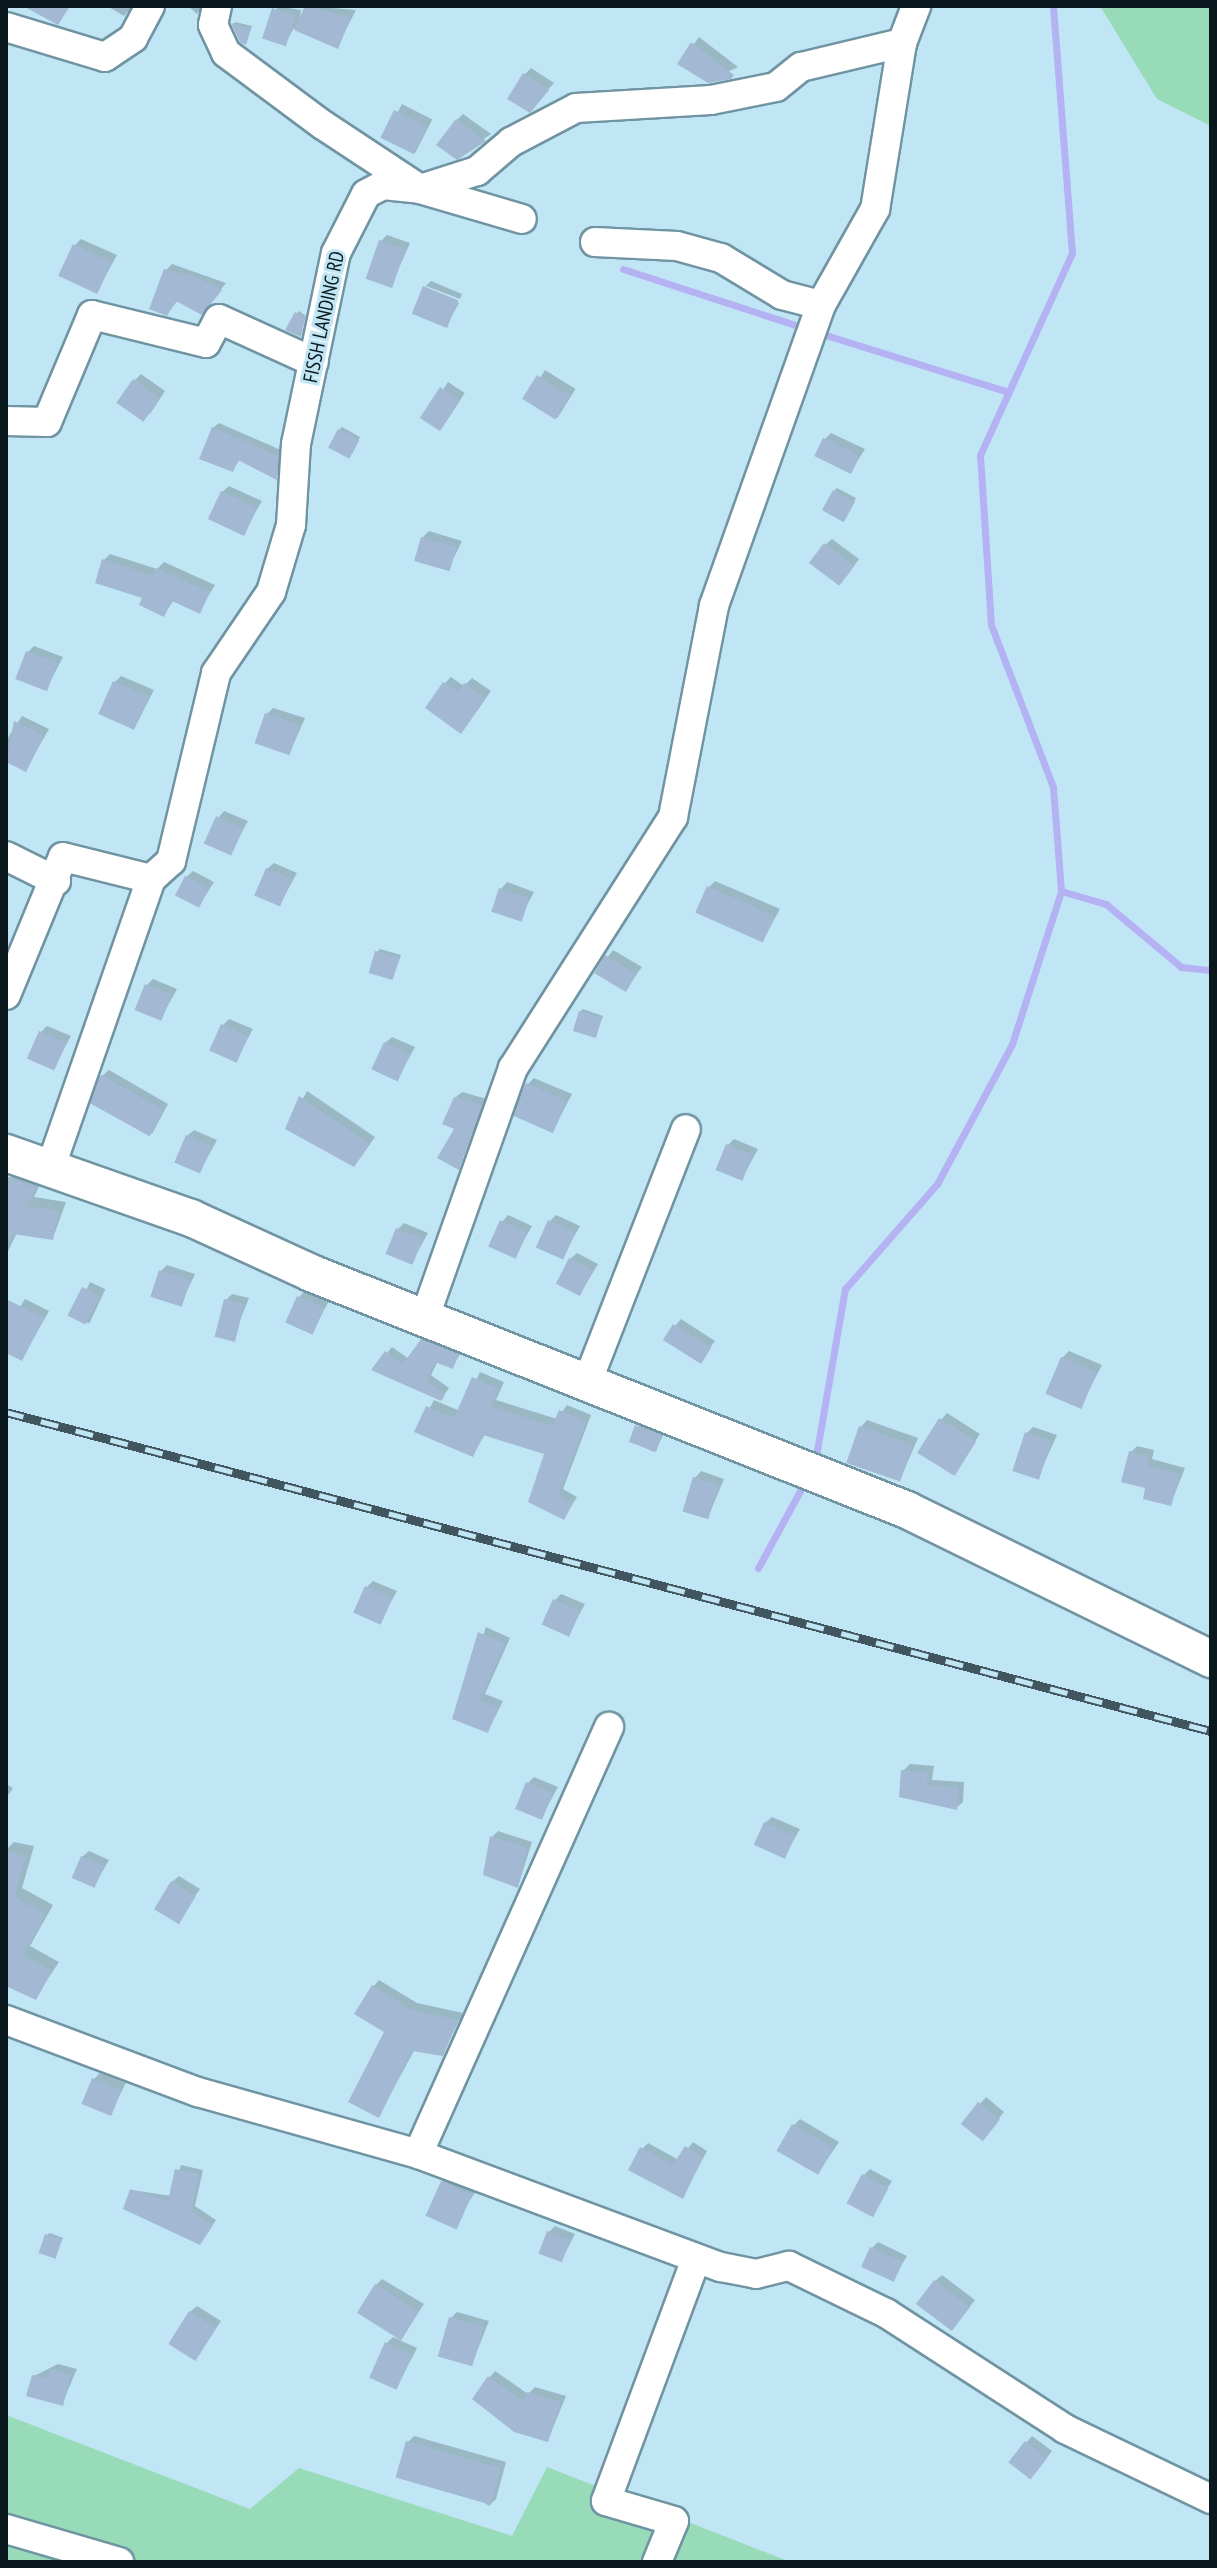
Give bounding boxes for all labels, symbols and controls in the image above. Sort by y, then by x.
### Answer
street label: FISSH LANDING RD [298,249,350,385]

